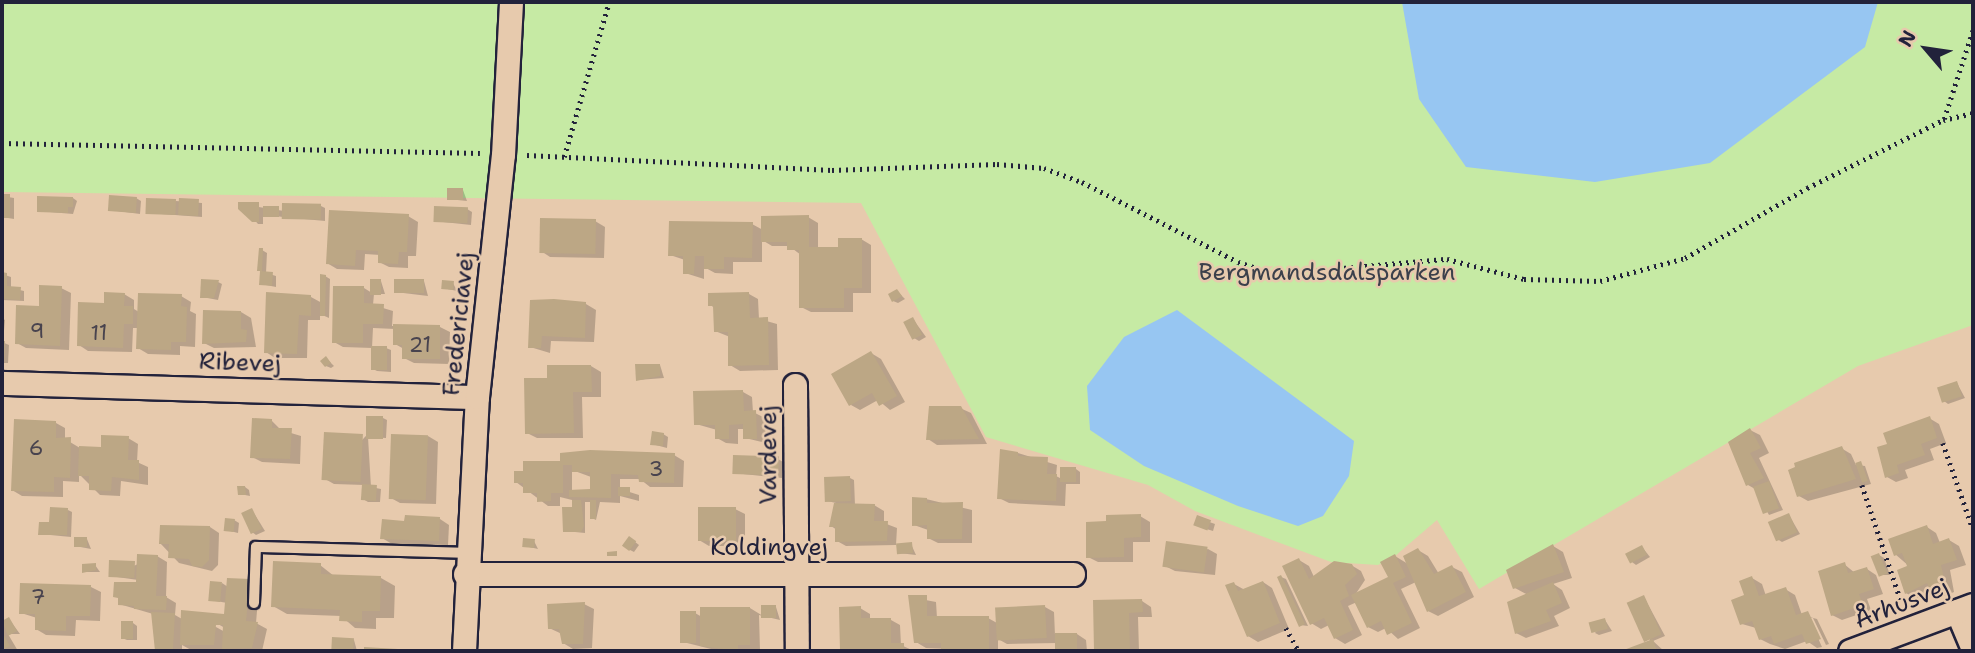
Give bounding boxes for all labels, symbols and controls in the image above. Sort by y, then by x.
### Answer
north arrow [1891,14,1961,84]
text: N [1893,26,1922,51]
street label: Fredericiavej [437,251,481,397]
park label: Bergmandsdalsparken [1198,259,1456,287]
house number: 9 [30,318,44,344]
house number: 11 [91,320,107,346]
house number: 21 [409,332,431,358]
street label: Ribevej [198,347,282,379]
street label: Vardevej [755,405,783,505]
house number: 6 [29,435,43,461]
house number: 3 [649,456,663,482]
street label: Koldingvej [710,534,828,562]
street label: Århusvej [1851,573,1953,635]
house number: 7 [31,584,45,610]

